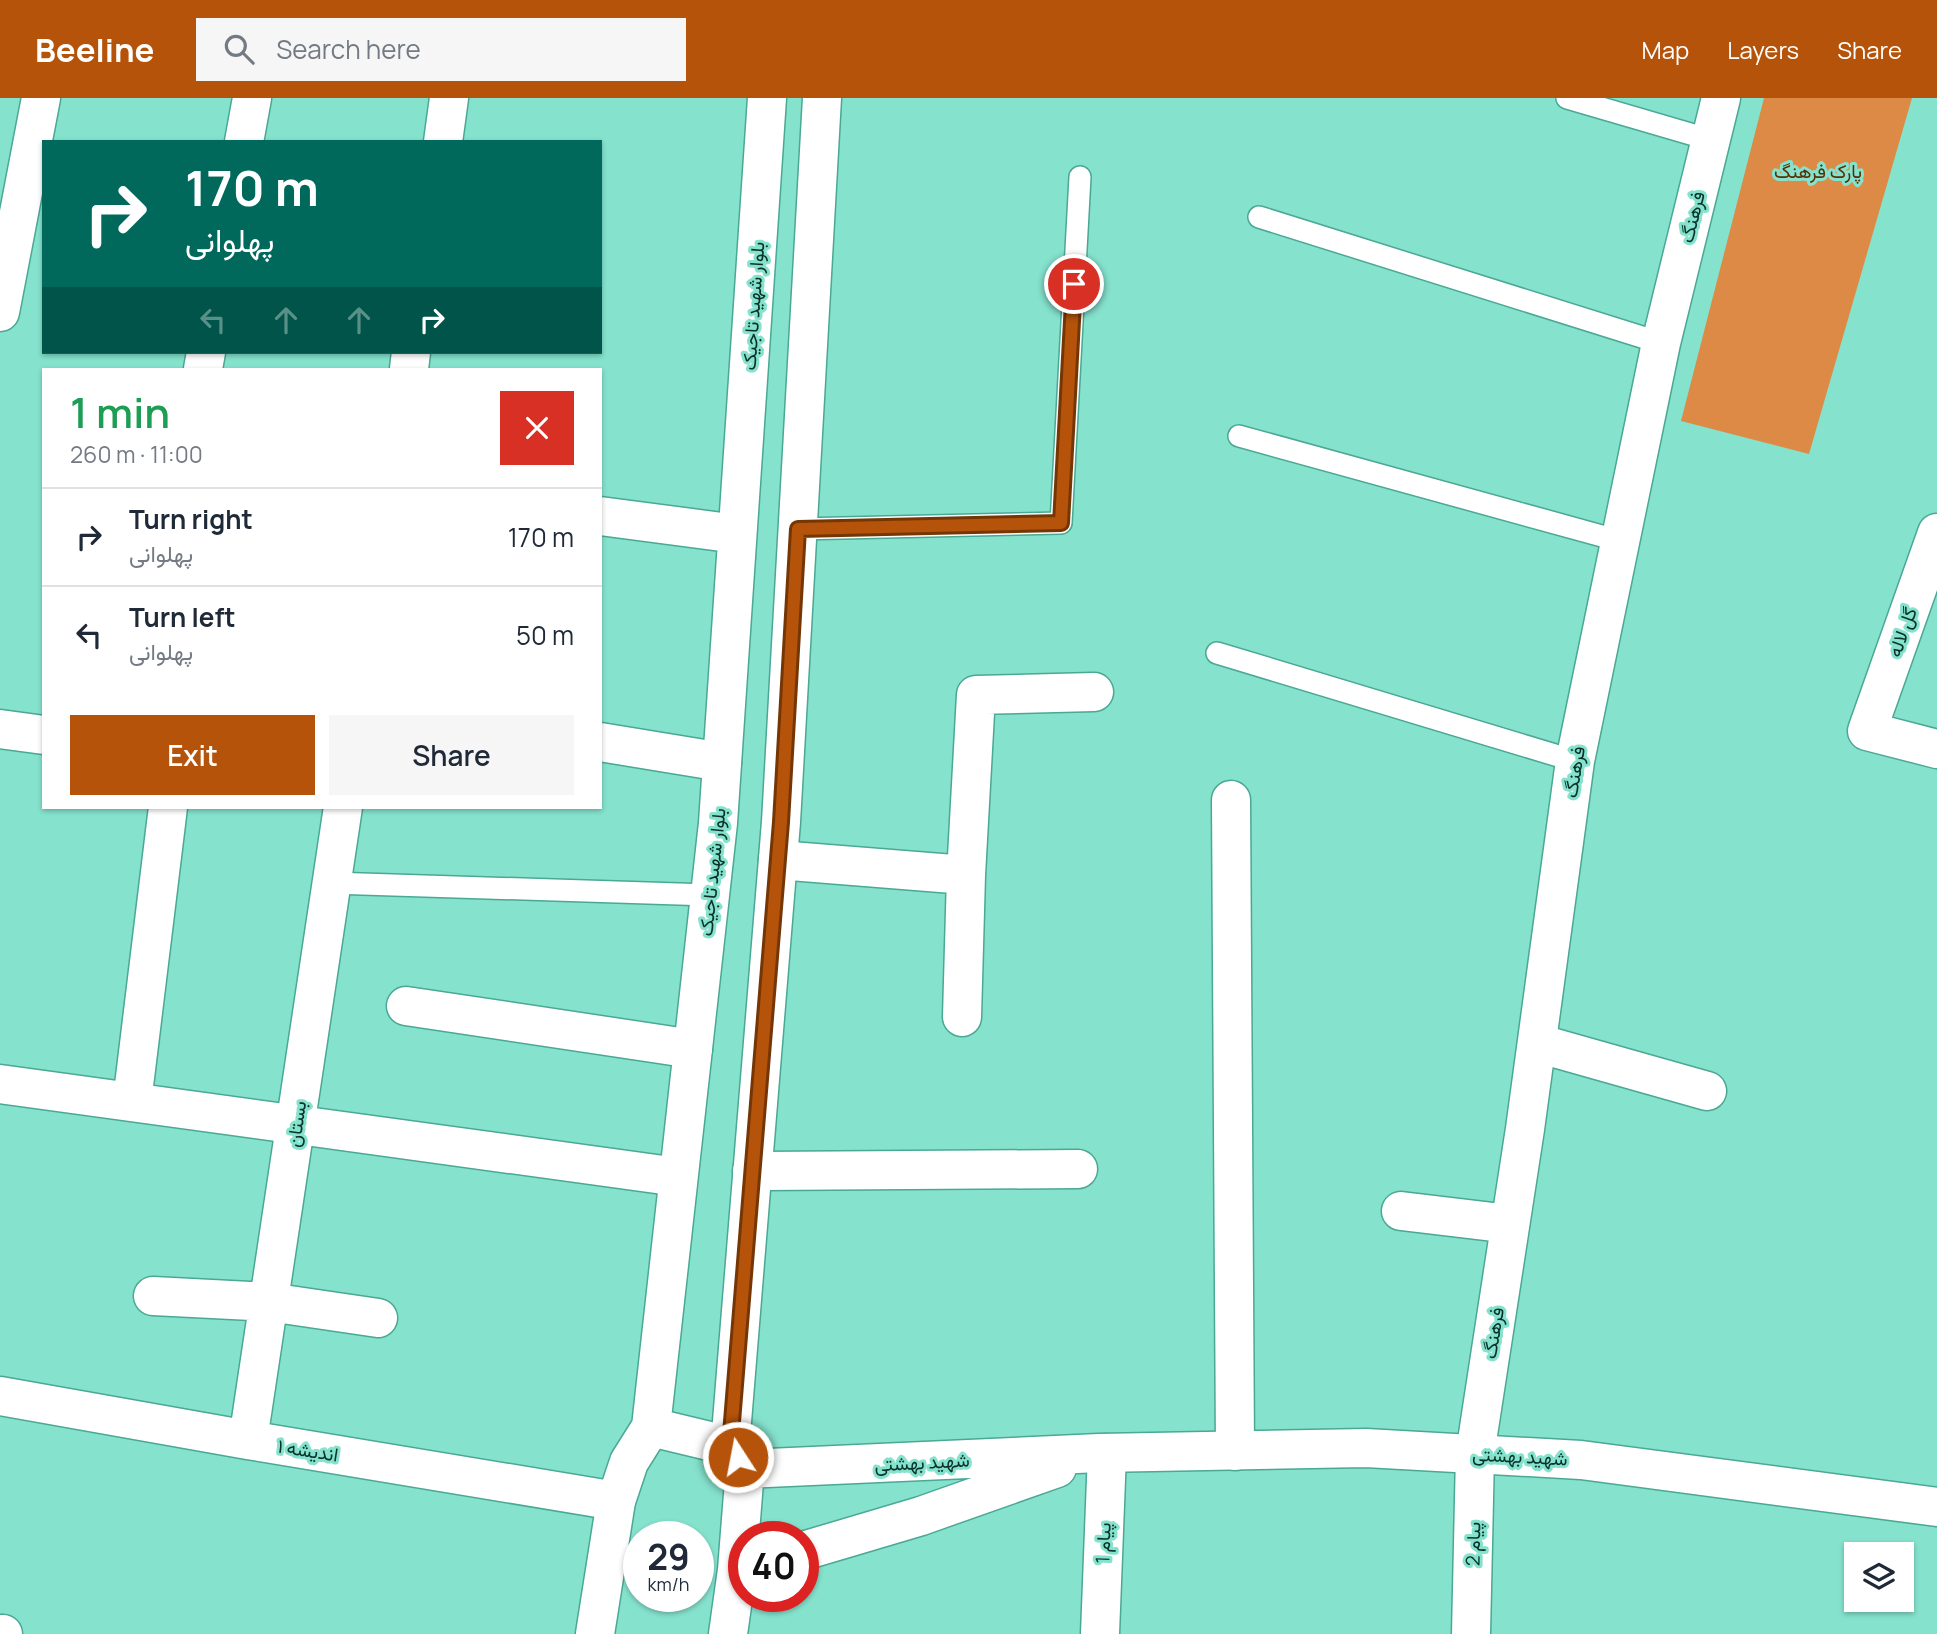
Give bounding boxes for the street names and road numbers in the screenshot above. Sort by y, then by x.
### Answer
street label: فرهنگ [1673,189,1711,245]
street label: بلوار شهید تاجیک [736,241,770,371]
street label: گل لاله [1881,604,1923,660]
street label: فرهنگ [1557,744,1591,800]
street label: بلوار شهید تاجیک [692,807,732,937]
street label: بستان [280,1099,312,1149]
street label: فرهنگ [1476,1305,1510,1361]
street label: اندیشه ۱ [276,1432,340,1468]
street label: شهید بهشتی [1472,1441,1568,1471]
street label: شهید بهشتی [874,1447,970,1477]
street label: پیام 1 [1089,1522,1118,1564]
street label: پیام 2 [1460,1522,1487,1566]

